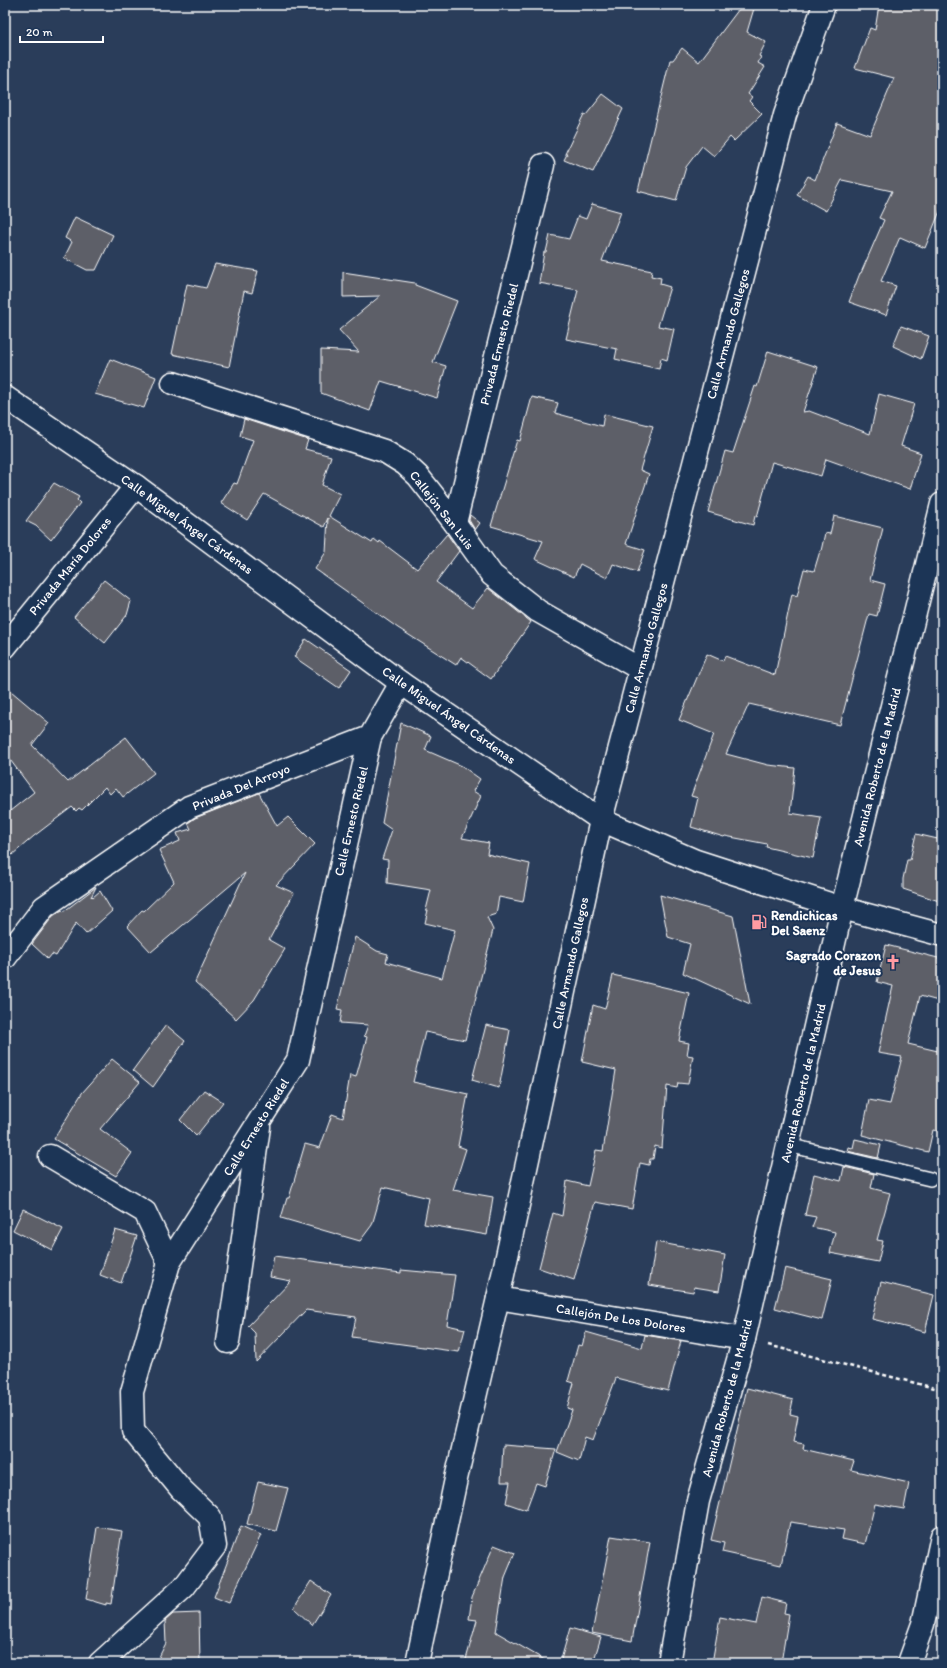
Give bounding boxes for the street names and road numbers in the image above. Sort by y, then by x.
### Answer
street label: Calle Armando Gallegos [703,267,753,401]
street label: Privada Ernesto Riedel [477,281,521,406]
street label: Callejón San Luis [407,468,477,552]
street label: Calle Miguel Ángel Cárdenas [118,471,256,577]
street label: Privada María Dolores [26,514,114,618]
street label: Calle Armando Gallegos [621,581,671,715]
street label: Calle Miguel Ángel Cárdenas [379,663,519,767]
street label: Avenida Roberto de la Madrid [850,686,904,848]
street label: Privada Del Arroyo [190,760,292,813]
street label: Calle Ernesto Riedel [331,764,371,877]
street label: Calle Armando Gallegos [549,895,591,1030]
street label: Avenida Roberto de la Madrid [777,1002,829,1164]
street label: Calle Ernesto Riedel [220,1075,292,1179]
street label: Callejón De Los Dolores [555,1300,687,1336]
street label: Avenida Roberto de la Madrid [699,1317,755,1479]

